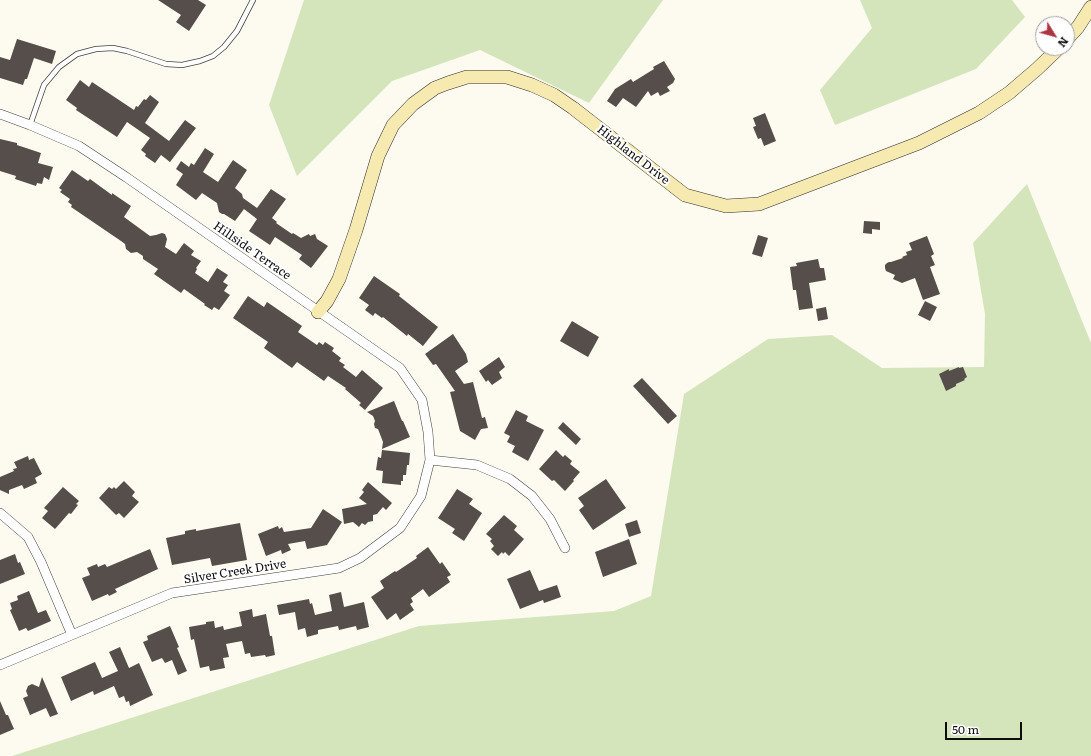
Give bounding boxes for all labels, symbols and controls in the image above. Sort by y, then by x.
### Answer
north arrow [1035,16,1075,56]
text: N [1055,34,1073,51]
street label: Highland Drive [594,122,672,188]
street label: Hillside Terrace [210,219,294,283]
street label: Silver Creek Drive [183,557,287,587]
scale bar [947,714,1024,740]
text: 50 m [952,720,979,738]

